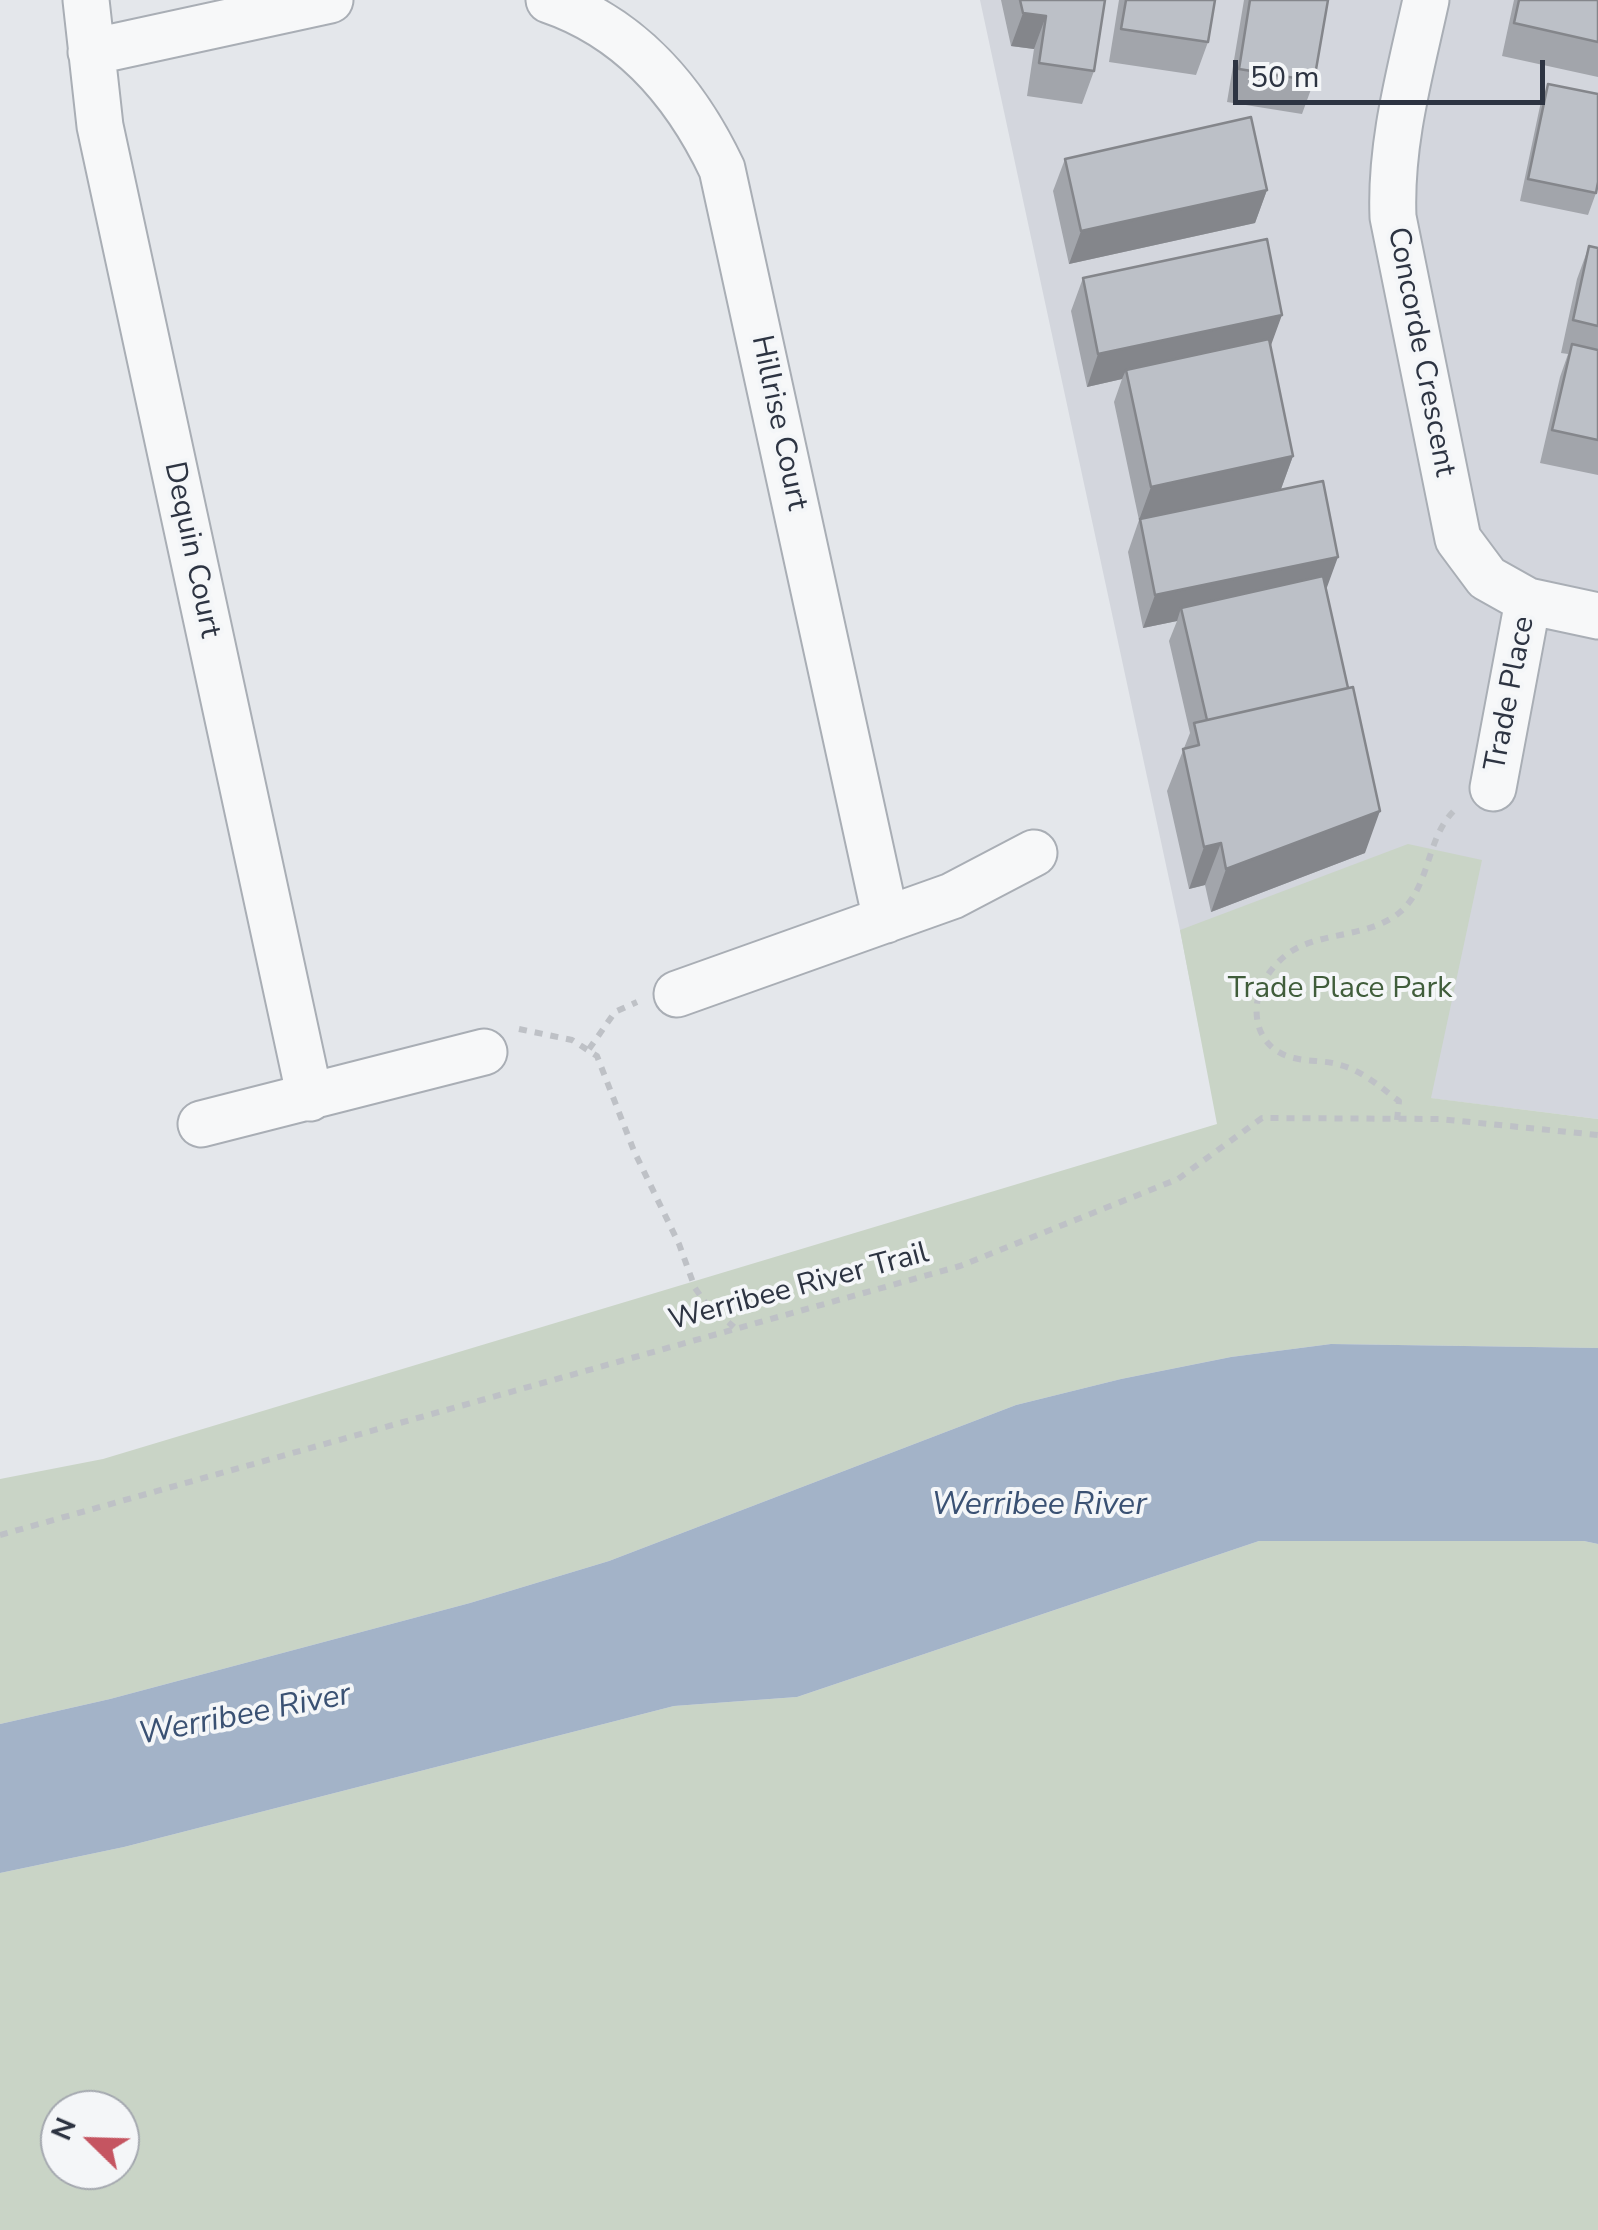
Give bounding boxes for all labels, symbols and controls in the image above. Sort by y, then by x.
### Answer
scale bar [1238,40,1550,102]
text: 50 m [1250,57,1319,98]
street label: Concorde Crescent [1378,224,1462,480]
street label: Hillrise Court [742,332,814,514]
street label: Dequin Court [155,459,227,641]
street label: Trade Place [1478,614,1544,774]
park label: Trade Place Park [1228,972,1452,1008]
street label: Werribee River Trail [665,1236,933,1340]
water label: Werribee River [931,1487,1147,1525]
water label: Werribee River [136,1677,354,1755]
north arrow [40,2090,140,2190]
text: N [43,2112,86,2146]

